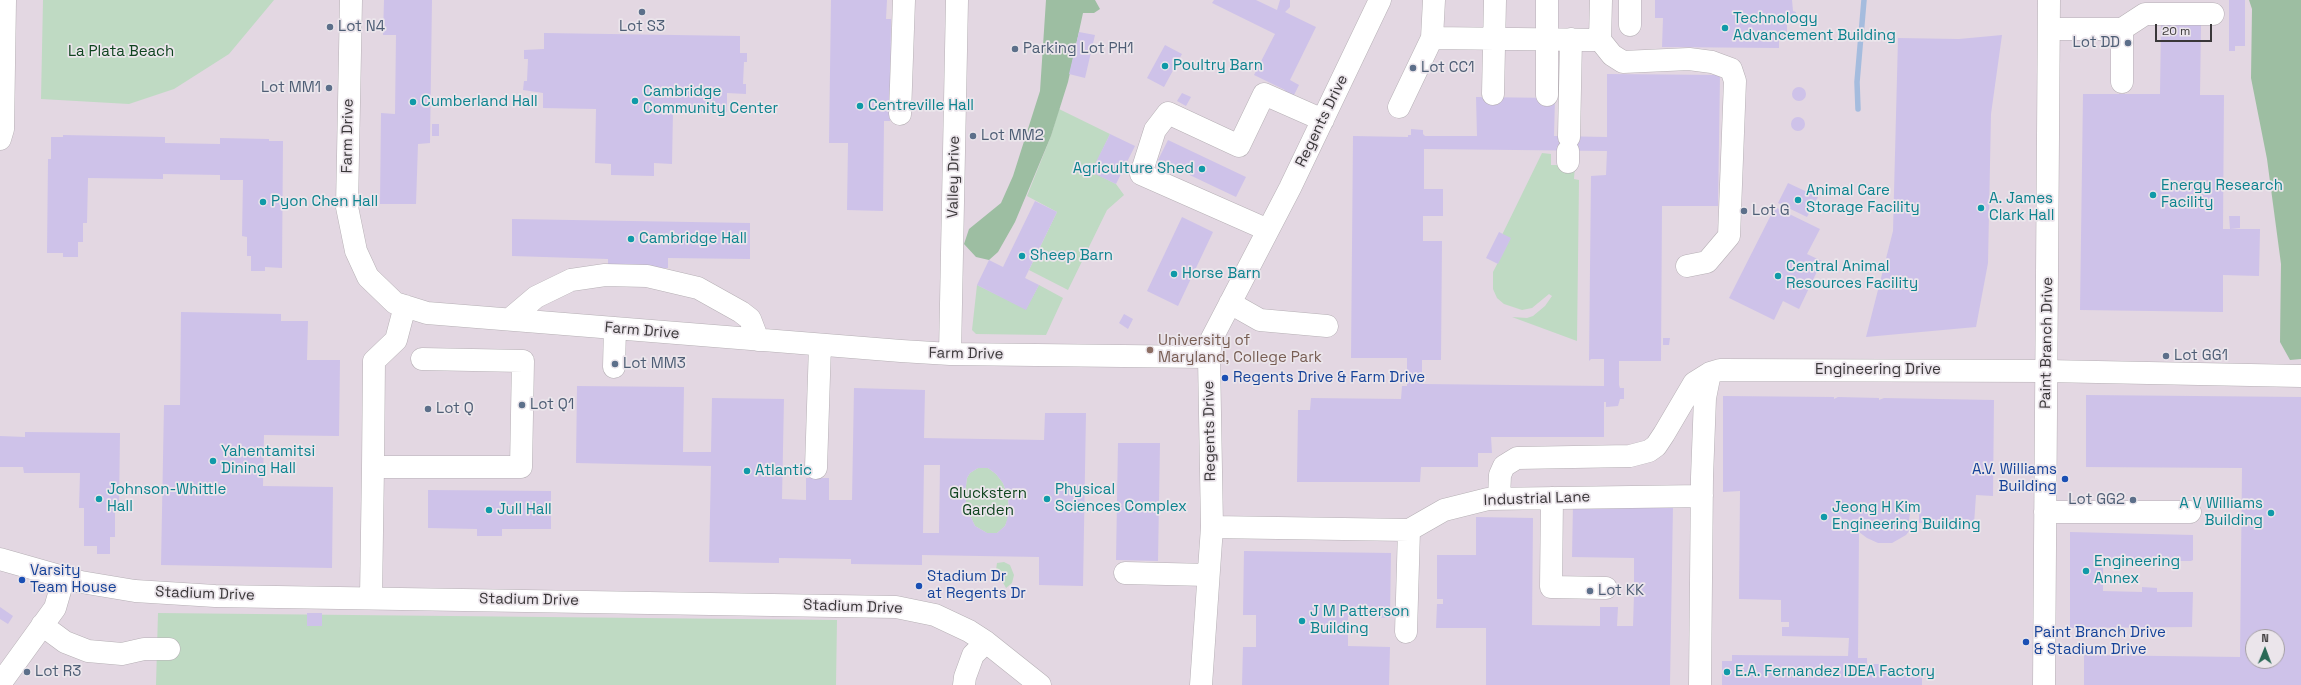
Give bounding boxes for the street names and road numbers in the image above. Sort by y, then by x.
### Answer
street label: Regents Drive [1292,72,1352,170]
street label: Farm Drive [338,98,358,174]
street label: Valley Drive [944,136,964,218]
street label: Paint Branch Drive [2037,277,2057,409]
street label: Farm Drive [604,319,680,343]
street label: Farm Drive [928,344,1004,364]
street label: Engineering Drive [1815,361,1941,379]
street label: Regents Drive [1200,381,1220,481]
street label: Industrial Lane [1483,488,1591,510]
street label: Stadium Drive [155,583,255,605]
street label: Stadium Drive [479,590,579,610]
street label: Stadium Drive [803,596,903,618]

